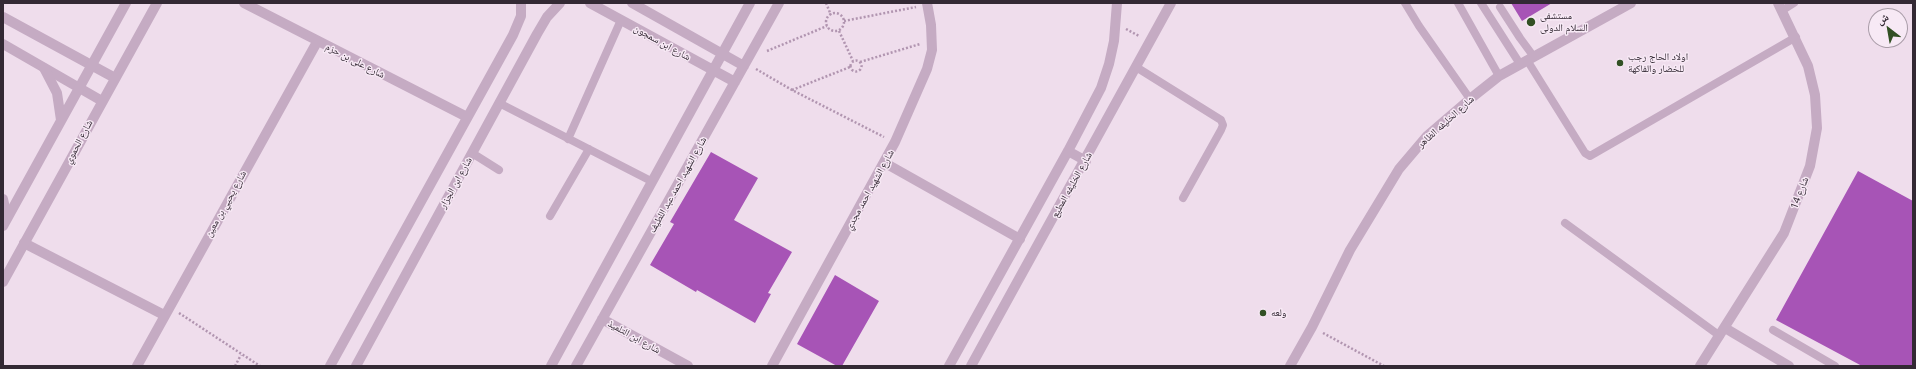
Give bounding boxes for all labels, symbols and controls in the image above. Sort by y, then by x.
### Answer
north arrow [1868,8,1908,48]
text: ش [1873,9,1891,28]
place label: مستشفى السلام الدولى [1540,10,1588,34]
marker: مستشفى السلام الدولى [1525,16,1537,28]
street label: شارع ابن سمجون [631,22,693,64]
street label: شارع على بن حزم [323,41,387,81]
place label: اولاد الحاج رجب للخضار والفاكهة [1628,51,1688,74]
marker: اولاد الحاج رجب للخضار والفاكهة [1615,58,1625,68]
street label: شارع الخليفه الظاهر [1415,93,1477,151]
street label: شارع الحموي [62,118,96,166]
street label: شارع الشهيد احمد عبد اللطيف [647,135,709,235]
street label: شارع الشهيد احمد مجدي [843,148,897,232]
street label: شارع الخليفه المطيع [1049,150,1095,220]
street label: شارع ابن الجزار [437,155,475,211]
street label: شارع يحيي بن معين [203,169,249,239]
street label: شارع 14 [1788,175,1812,211]
place label: ولعه [1271,307,1286,319]
marker: ولعه [1258,308,1268,318]
street label: شارع ابن التلميذ [606,318,662,356]

